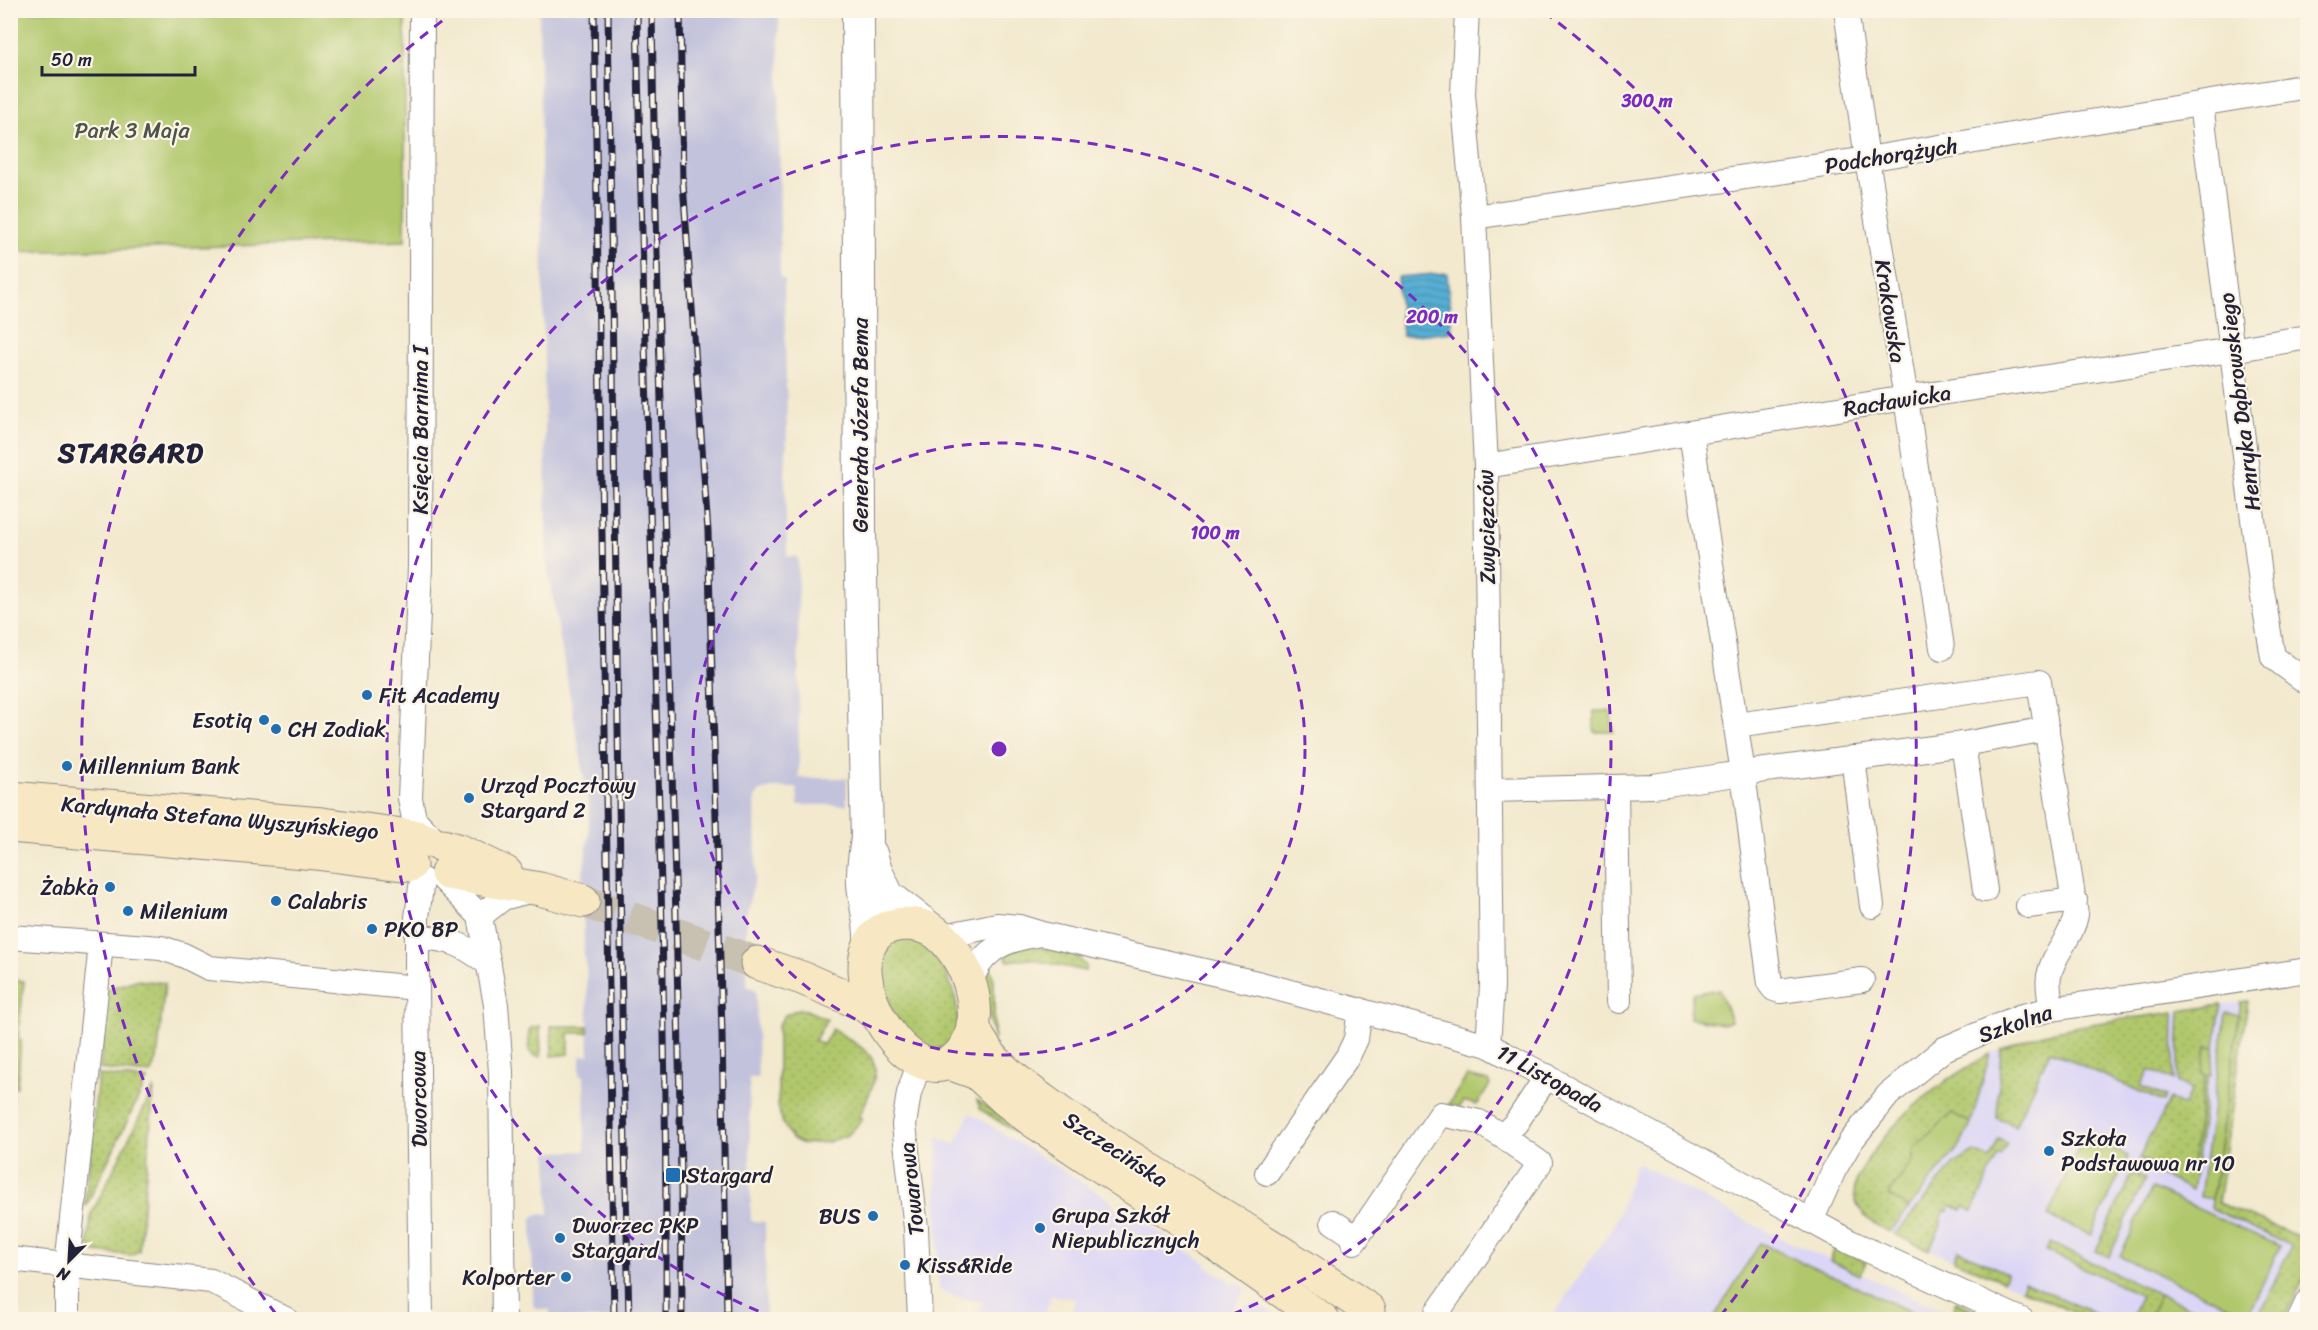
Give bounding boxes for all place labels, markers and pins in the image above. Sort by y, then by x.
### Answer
place label: Fit Academy [379,676,500,715]
marker: Fit Academy [360,688,374,702]
place label: Esotiq [192,701,252,740]
place label: CH Zodiak [288,710,387,749]
marker: Esotiq [257,713,271,727]
marker: CH Zodiak [269,722,283,736]
centre of rings [989,739,1009,759]
place label: Millennium Bank [79,747,240,786]
marker: Millennium Bank [60,759,74,773]
place label: Urząd Pocztowy Stargard 2 [481,766,637,830]
marker: Urząd Pocztowy Stargard 2 [462,791,476,805]
place label: Żabka [40,868,99,907]
marker: Żabka [103,880,117,894]
place label: Calabris [288,882,368,921]
place label: Milenium [140,892,228,931]
marker: Calabris [269,894,283,908]
marker: Milenium [121,904,135,918]
place label: PKO BP [384,910,459,949]
marker: PKO BP [365,922,379,936]
place label: Szkoła Podstawowa nr 10 [2061,1119,2235,1183]
marker: Szkoła Podstawowa nr 10 [2042,1144,2056,1158]
place label: Stargard [686,1156,774,1195]
marker: Stargard [664,1166,682,1184]
place label: Grupa Szkół Niepublicznych [1052,1196,1199,1260]
place label: BUS [819,1197,861,1236]
place label: Dworzec PKP Stargard [572,1206,699,1270]
marker: BUS [866,1209,880,1223]
marker: Grupa Szkół Niepublicznych [1033,1221,1047,1235]
marker: Dworzec PKP Stargard [553,1231,567,1245]
place label: Kiss&Ride [917,1246,1013,1285]
place label: Kolporter [462,1258,556,1297]
marker: Kiss&Ride [898,1258,912,1272]
marker: Kolporter [559,1270,573,1284]

